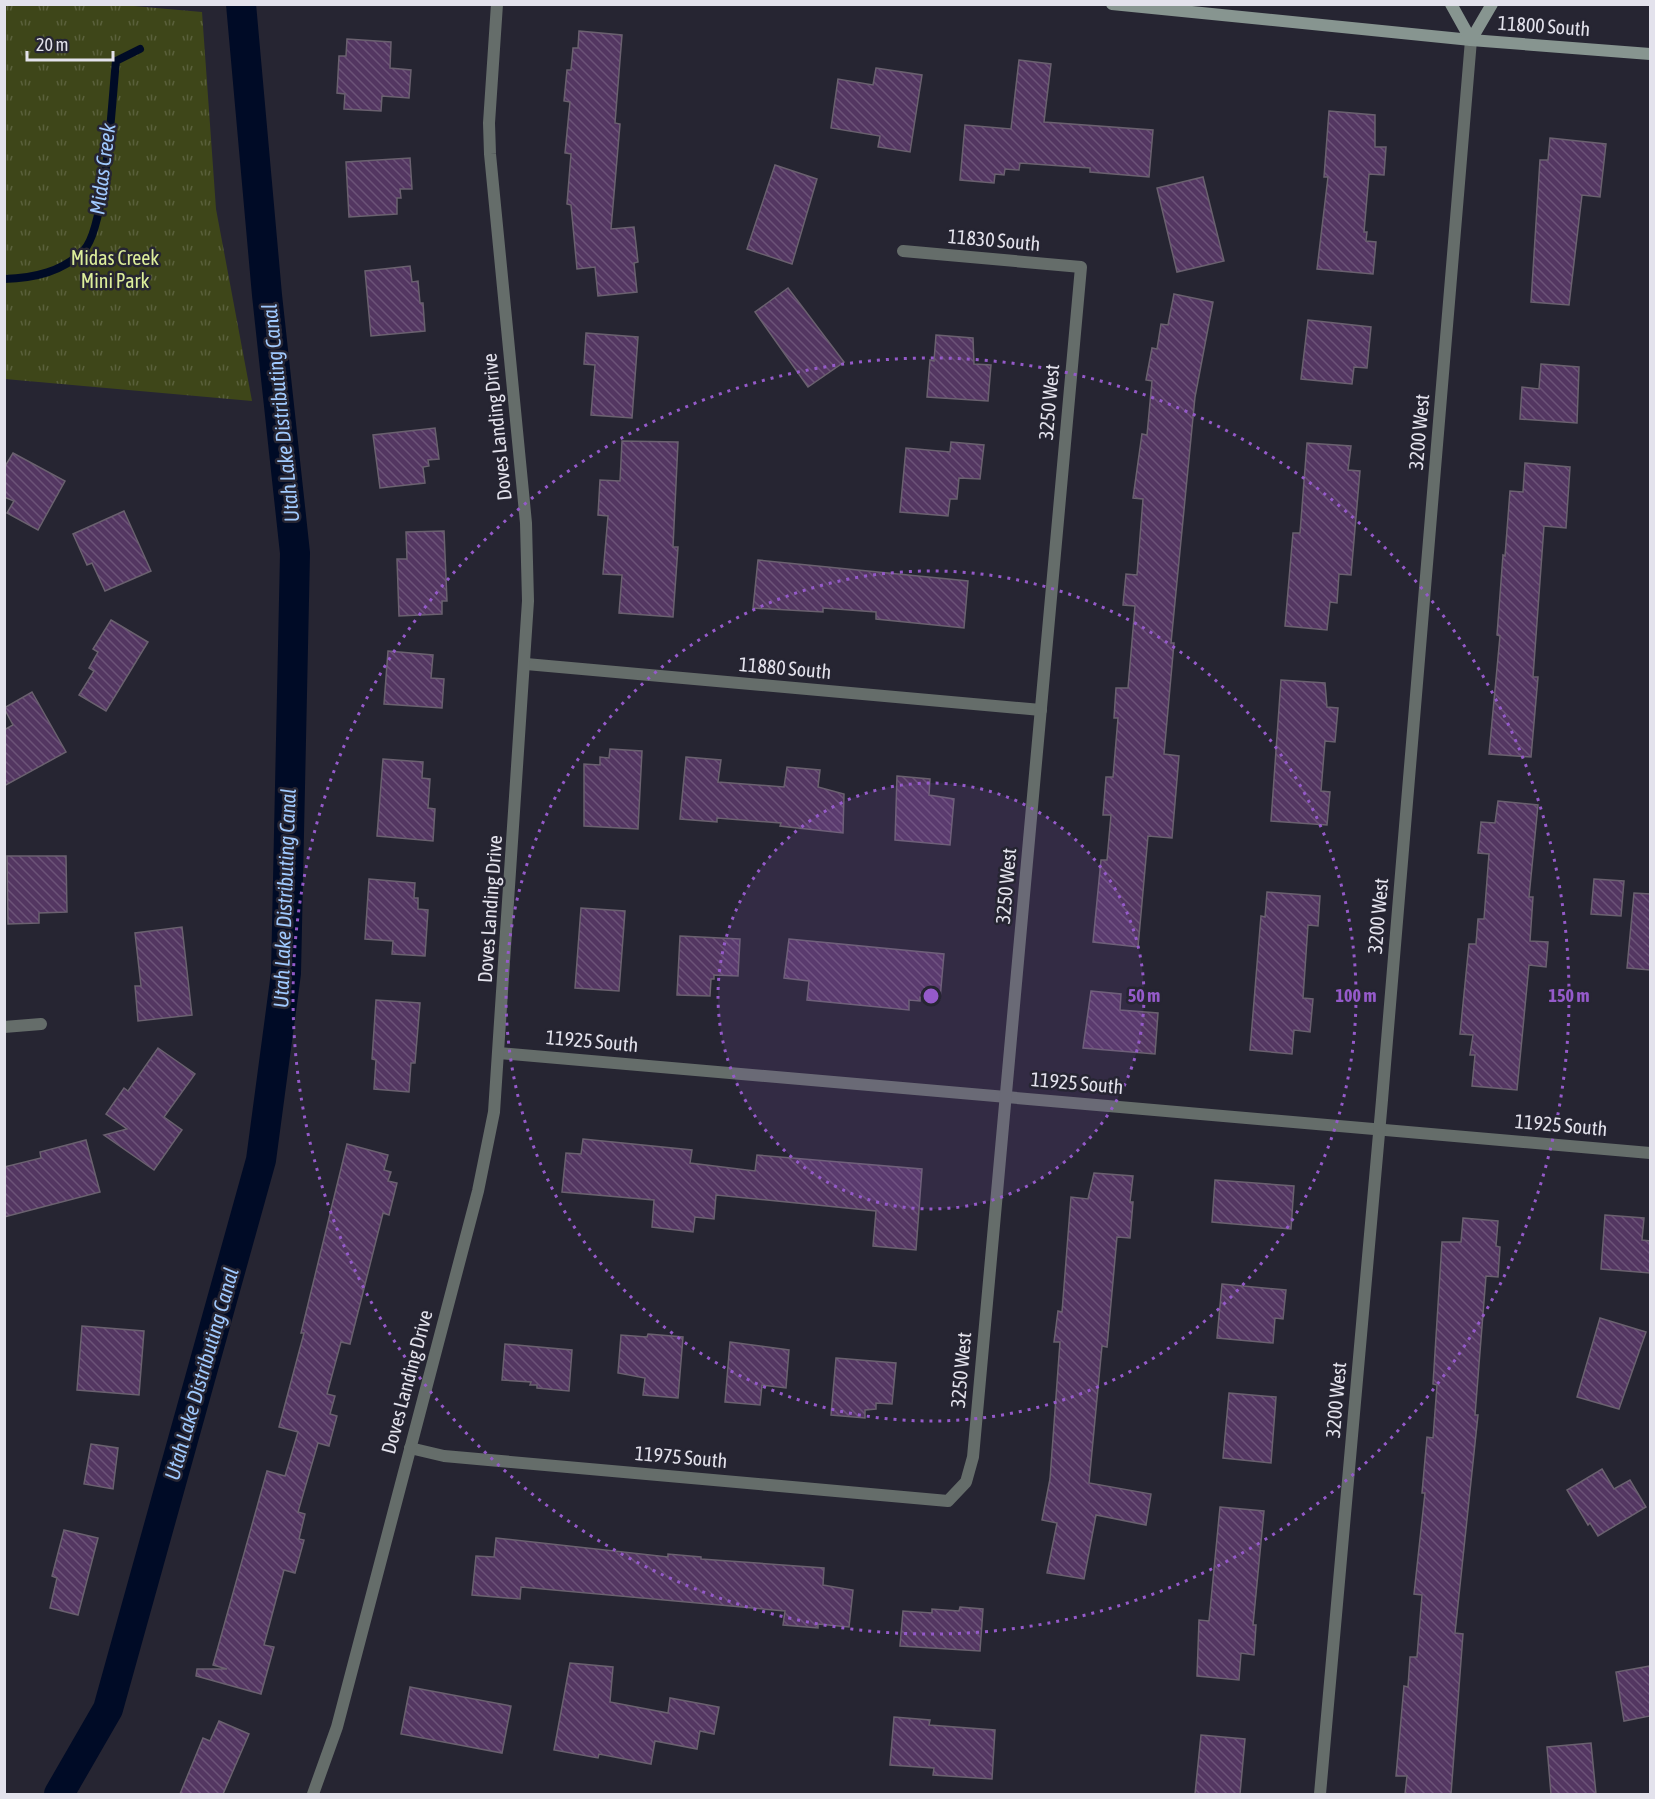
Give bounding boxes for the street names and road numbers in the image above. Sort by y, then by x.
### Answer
street label: 11800 South [1497,11,1591,40]
street label: 11830 South [947,224,1041,255]
street label: Doves Landing Drive [477,352,516,502]
street label: 3250 West [1034,363,1063,441]
street label: 3200 West [1404,393,1433,471]
street label: 11880 South [738,652,832,683]
street label: Doves Landing Drive [473,834,506,984]
street label: 3250 West [991,847,1020,925]
street label: 3200 West [1363,877,1392,955]
street label: 11925 South [545,1025,639,1056]
street label: 11925 South [1030,1067,1124,1098]
street label: 11925 South [1514,1109,1608,1140]
street label: Doves Landing Drive [376,1307,437,1456]
street label: 3250 West [946,1331,975,1409]
street label: 3200 West [1321,1361,1350,1439]
street label: 11975 South [634,1441,728,1472]

